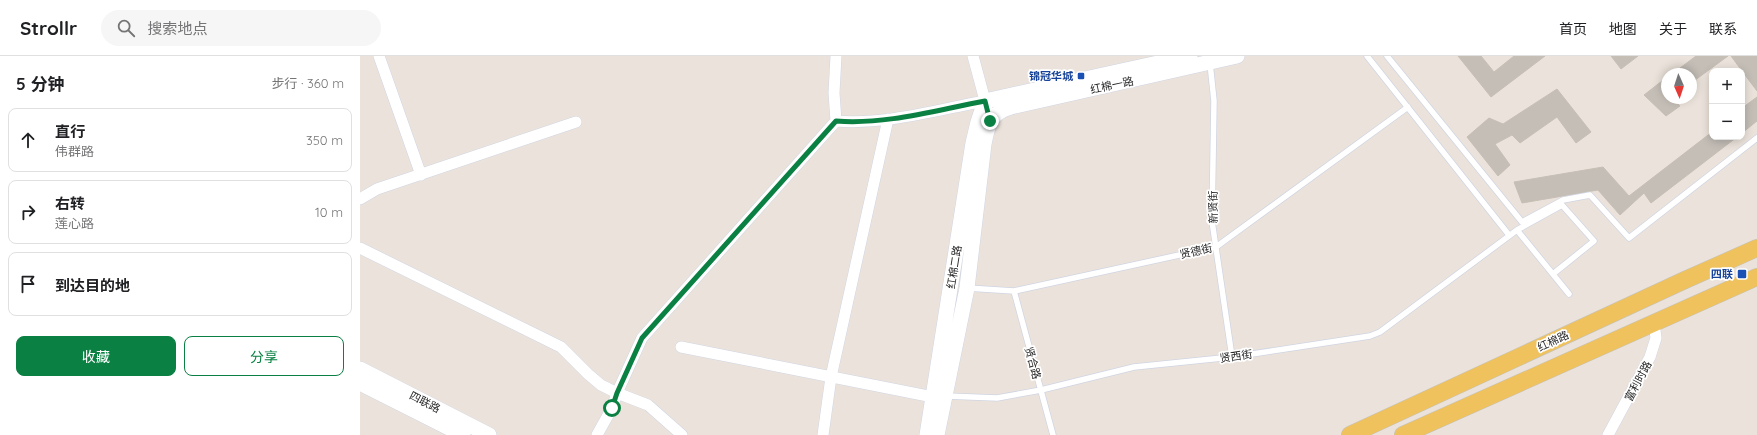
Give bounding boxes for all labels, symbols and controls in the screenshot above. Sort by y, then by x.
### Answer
search box [101,10,381,46]
text: Strollr [20,16,77,40]
icon: search [115,17,137,39]
text: 搜索地点 [147,19,207,38]
text: 首页 [1559,20,1587,38]
text: 地图 [1609,20,1637,38]
text: 关于 [1659,20,1687,38]
text: 联系 [1709,20,1737,38]
north arrow [1661,68,1697,104]
map controls [1709,68,1745,140]
button: + [1709,68,1745,104]
place label: 锦冠华城 [1029,69,1074,83]
marker: 锦冠华城 [1076,71,1086,81]
text: 5 分钟 [16,73,65,94]
street label: 红棉一路 [1089,74,1135,96]
text: 步行 · 360 m [271,75,344,91]
button: − [1709,104,1745,140]
route end [981,112,999,130]
text: 直行 [55,122,85,141]
icon: ahead [17,129,39,151]
text: 350 m [306,132,343,148]
text: 伟群路 [55,143,94,159]
street label: 新贤街 [1206,190,1220,224]
text: 右转 [55,194,85,213]
icon: right [17,201,39,223]
text: 10 m [315,204,343,220]
text: 莲心路 [55,215,94,231]
street label: 贤德街 [1178,240,1214,262]
street label: 红棉二路 [944,244,964,290]
place label: 四联 [1711,267,1733,281]
marker: 四联 [1736,268,1748,280]
icon: arrive [17,273,39,295]
text: 到达目的地 [55,276,130,295]
street label: 红棉路 [1535,328,1571,354]
button: 收藏 [16,336,176,376]
button: 分享 [184,336,344,376]
street label: 贤合路 [1022,345,1044,381]
street label: 贤西街 [1219,347,1253,365]
street label: 富利时路 [1621,358,1655,404]
street label: 四联路 [407,388,443,416]
route start [603,399,621,417]

